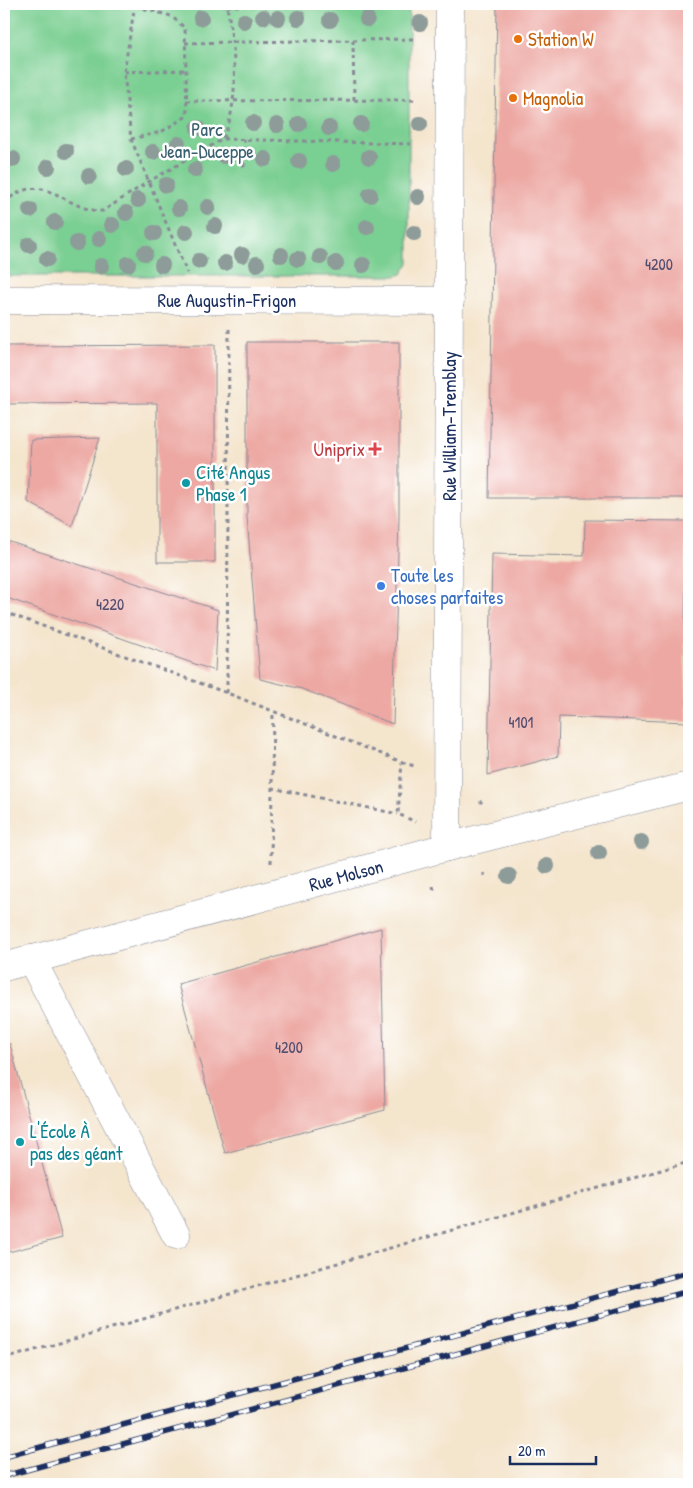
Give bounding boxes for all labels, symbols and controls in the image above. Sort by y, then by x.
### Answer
place label: Station W [528,26,594,52]
marker: Station W [512,33,524,45]
place label: Magnolia [523,85,584,111]
marker: Magnolia [507,92,519,104]
park label: Parc Jean-Duceppe [160,116,254,164]
house number: 4200 [645,253,673,275]
street label: Rue Augustin-Frigon [158,287,296,313]
street label: Rue William-Tremblay [436,351,462,501]
place label: Uniprix [313,436,365,462]
marker: Uniprix [369,443,381,455]
place label: Cité Angus Phase 1 [196,459,270,507]
marker: Cité Angus Phase 1 [180,477,192,489]
place label: Toute les choses parfaites [391,562,503,610]
marker: Toute les choses parfaites [375,580,387,592]
house number: 4220 [96,593,124,615]
house number: 4101 [509,711,534,733]
street label: Rue Molson [306,853,386,897]
house number: 4200 [275,1036,303,1058]
place label: L'École À pas des géant [30,1118,123,1166]
marker: L'École À pas des géant [14,1136,26,1148]
scale bar [510,1433,597,1465]
text: 20 m [518,1440,545,1461]

